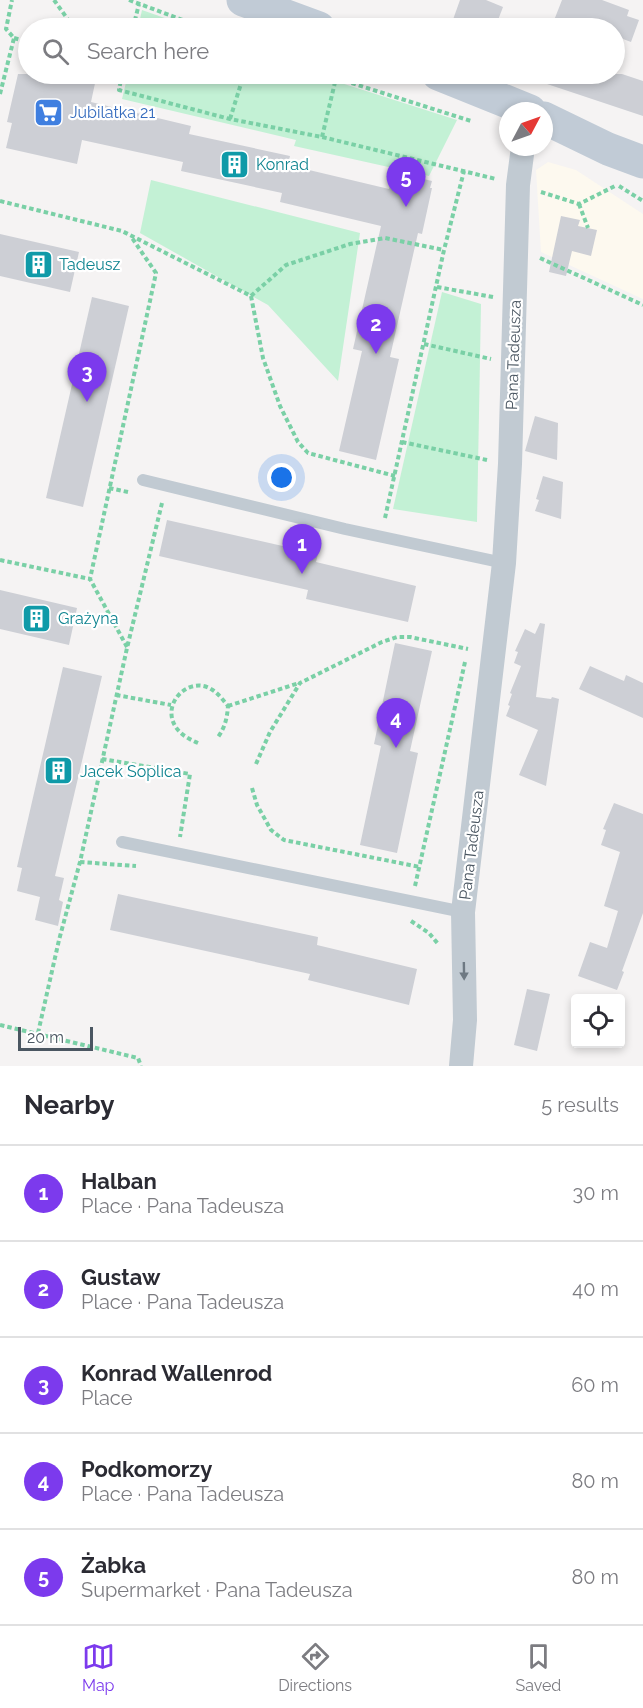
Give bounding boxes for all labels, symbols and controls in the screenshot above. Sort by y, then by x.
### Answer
search box [18,18,625,84]
icon: search [39,35,72,68]
text: Search here [87,38,209,64]
supermarket icon: Jubilatka 21 [33,96,65,128]
north arrow [499,102,553,156]
place label: Jubilatka 21 [70,103,155,122]
building icon: Konrad [219,148,251,180]
place label: Konrad [256,155,309,174]
pin: 5 [386,158,426,207]
building icon: Tadeusz [22,248,54,280]
place label: Tadeusz [59,255,120,274]
street label: Pana Tadeusza [502,300,525,410]
pin: 2 [356,304,395,354]
pin: 3 [68,352,106,402]
your location [267,463,296,492]
pin: 1 [282,524,322,574]
building icon: Grażyna [21,602,53,634]
place label: Grażyna [58,609,118,628]
pin: 4 [376,698,416,748]
building icon: Jacek Soplica [43,755,75,787]
place label: Jacek Soplica [80,762,181,781]
street label: Pana Tadeusza [455,789,488,901]
one-way arrow [459,961,469,980]
map controls [571,994,625,1048]
button: locate [571,994,625,1048]
scale bar [18,1024,93,1052]
text: 20 m [27,1028,64,1047]
text: Nearby [24,1090,114,1120]
text: 5 results [541,1093,619,1117]
text: Halban [81,1168,157,1194]
text: 1 [39,1181,48,1205]
text: 30 m [573,1181,619,1205]
text: Place · Pana Tadeusza [81,1194,284,1218]
text: Gustaw [81,1264,160,1290]
text: 2 [38,1277,49,1301]
text: 40 m [572,1277,619,1301]
text: Place · Pana Tadeusza [81,1290,284,1314]
text: Konrad Wallenrod [81,1360,272,1386]
text: 3 [38,1373,49,1397]
text: 60 m [571,1373,619,1397]
text: Place [81,1386,132,1410]
text: Podkomorzy [81,1456,212,1482]
text: 4 [38,1469,49,1493]
text: 80 m [571,1469,619,1493]
text: Place · Pana Tadeusza [81,1482,284,1506]
text: Żabka [81,1552,146,1578]
text: 5 [38,1565,49,1589]
text: 80 m [571,1565,619,1589]
text: Supermarket · Pana Tadeusza [81,1578,353,1602]
tab: Map [82,1640,115,1695]
tab: Directions [278,1640,352,1695]
tab: Saved [515,1640,561,1695]

